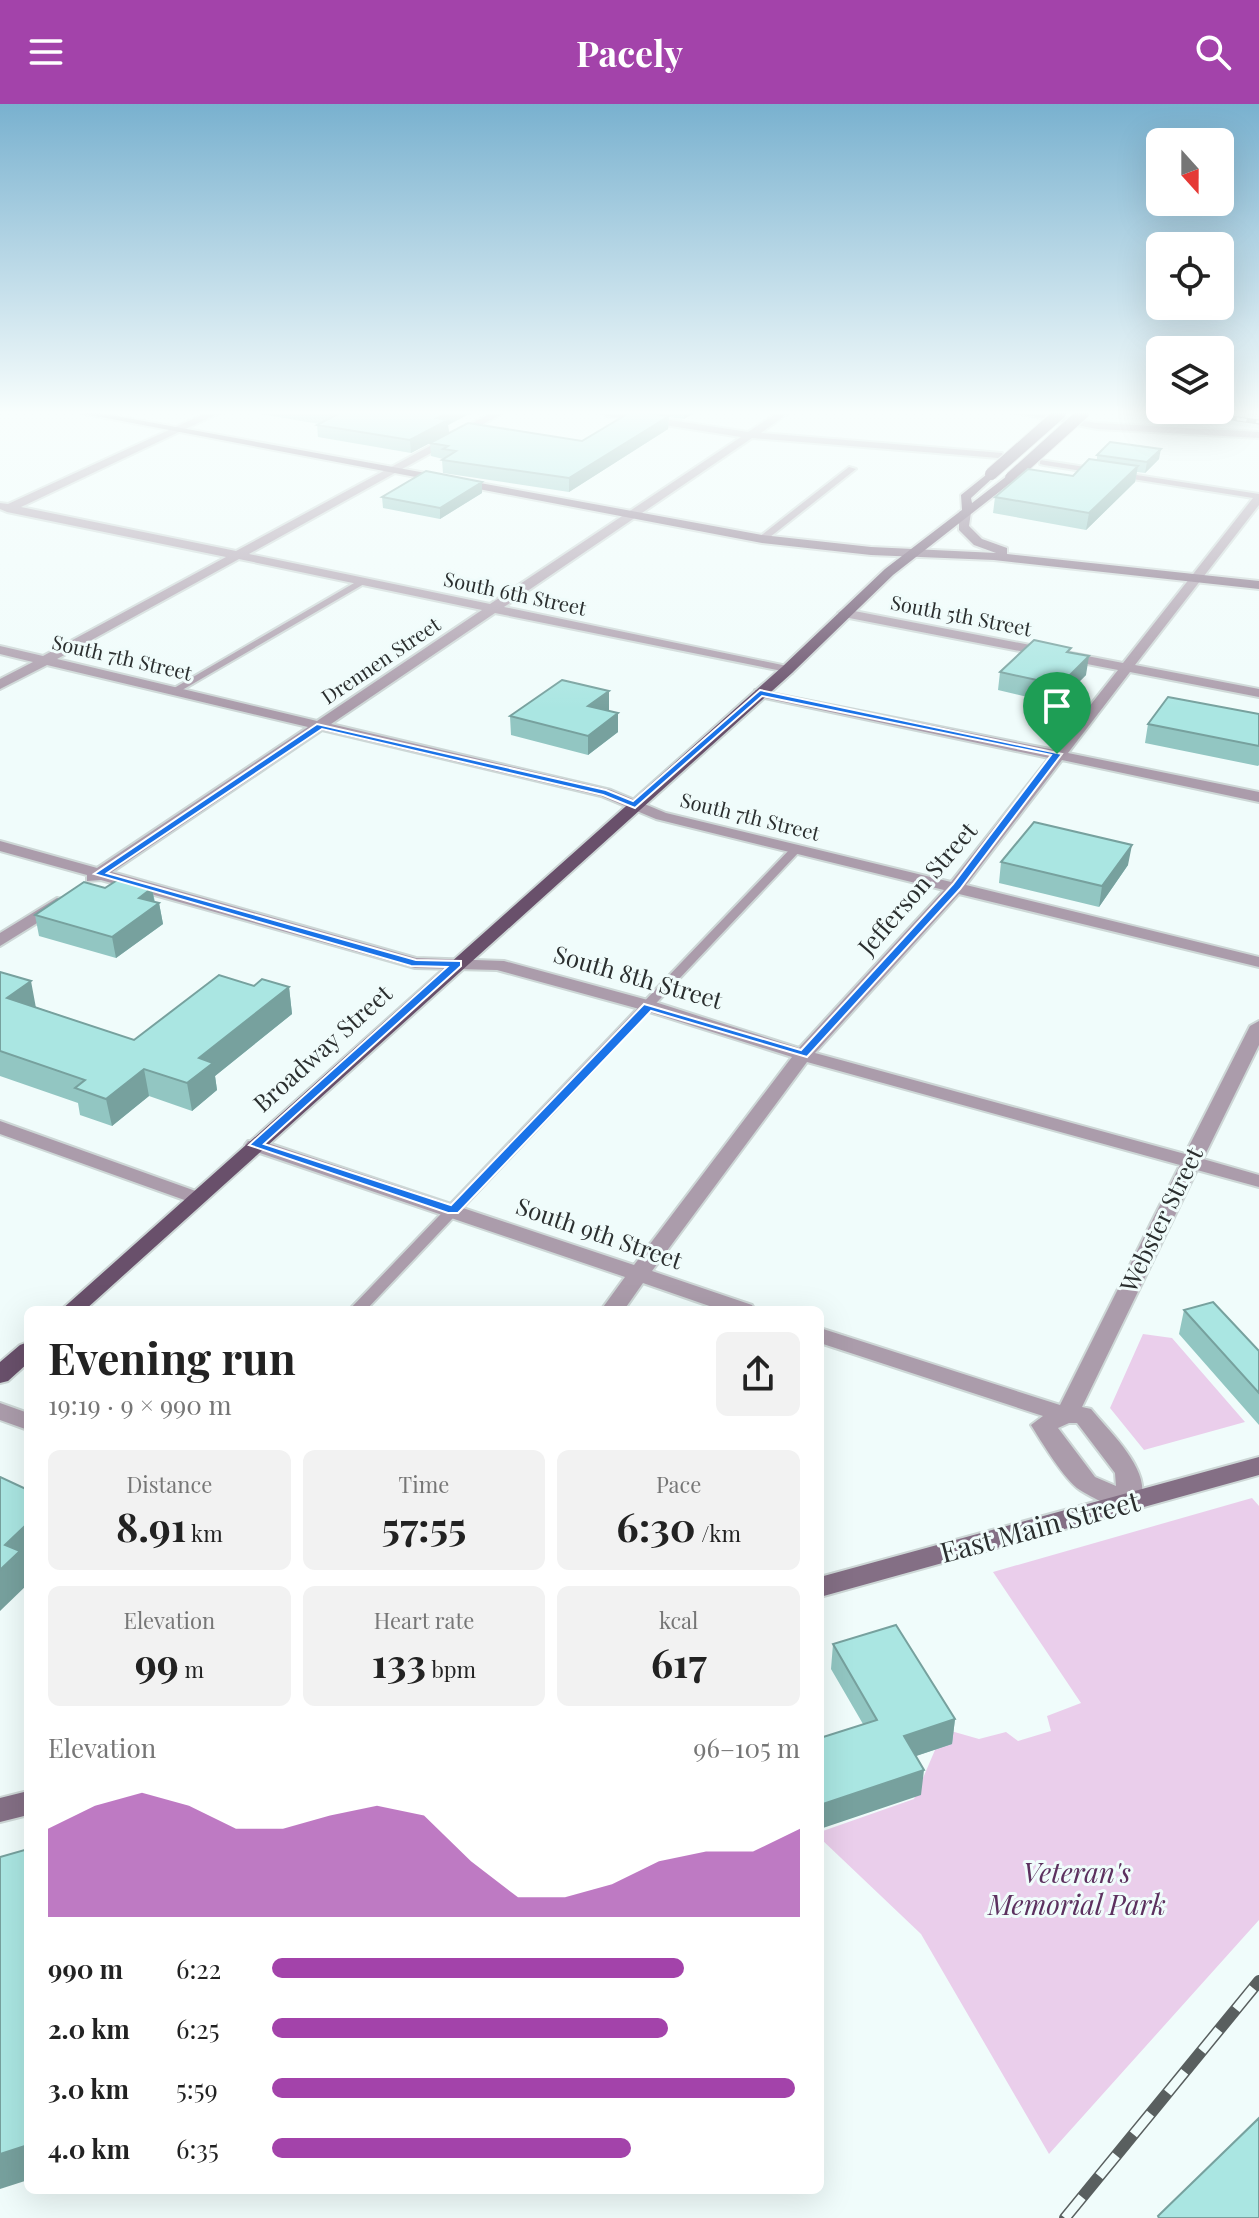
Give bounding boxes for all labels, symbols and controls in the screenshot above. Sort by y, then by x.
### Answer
text: Pacely [576,28,683,76]
icon: menu [24,30,68,74]
icon: search [1191,30,1235,74]
north arrow [1146,128,1234,216]
map controls [1146,128,1234,424]
button: locate [1146,232,1234,320]
button: layers [1146,336,1234,424]
street label: South 6th Street [442,564,590,621]
street label: South 5th Street [889,588,1035,642]
street label: Drennen Street [316,610,446,709]
street label: South 7th Street [50,627,196,686]
pin [1023,672,1091,754]
icon: arrive [1035,684,1079,728]
street label: South 7th Street [678,785,824,846]
street label: Jefferson Street [849,814,983,962]
street label: South 8th Street [550,937,727,1016]
street label: Broadway Street [246,976,398,1118]
street label: Webster Street [1111,1141,1209,1298]
street label: South 9th Street [512,1189,688,1276]
text: Evening run [48,1327,296,1386]
button: share [716,1332,800,1416]
text: 19:19 · 9 × 990 m [48,1387,232,1422]
text: Distance [126,1469,212,1499]
text: Time [399,1469,449,1499]
text: Pace [656,1469,701,1499]
street label: East Main Street [936,1481,1145,1570]
text: 8.91 [116,1499,186,1552]
text: 57:55 [382,1499,466,1552]
text: 6:30 [616,1499,696,1552]
text: km [186,1518,223,1548]
text: /km [696,1518,741,1548]
text: Elevation [124,1605,215,1635]
text: Heart rate [374,1605,474,1635]
text: kcal [659,1605,698,1635]
text: 99 [135,1635,179,1688]
text: 133 [372,1635,426,1688]
text: 617 [651,1635,707,1688]
text: m [179,1654,204,1684]
text: bpm [426,1654,476,1684]
text: Elevation [48,1730,156,1765]
text: 96–105 m [693,1730,800,1765]
park label: Veteran's Memorial Park [987,1853,1166,1922]
text: 990 m [48,1951,123,1986]
text: 6:22 [176,1951,221,1986]
text: 2.0 km [48,2011,130,2046]
text: 6:25 [176,2011,220,2046]
text: 3.0 km [48,2071,129,2106]
text: 5:59 [176,2071,218,2106]
text: 4.0 km [48,2131,130,2166]
text: 6:35 [176,2131,219,2166]

